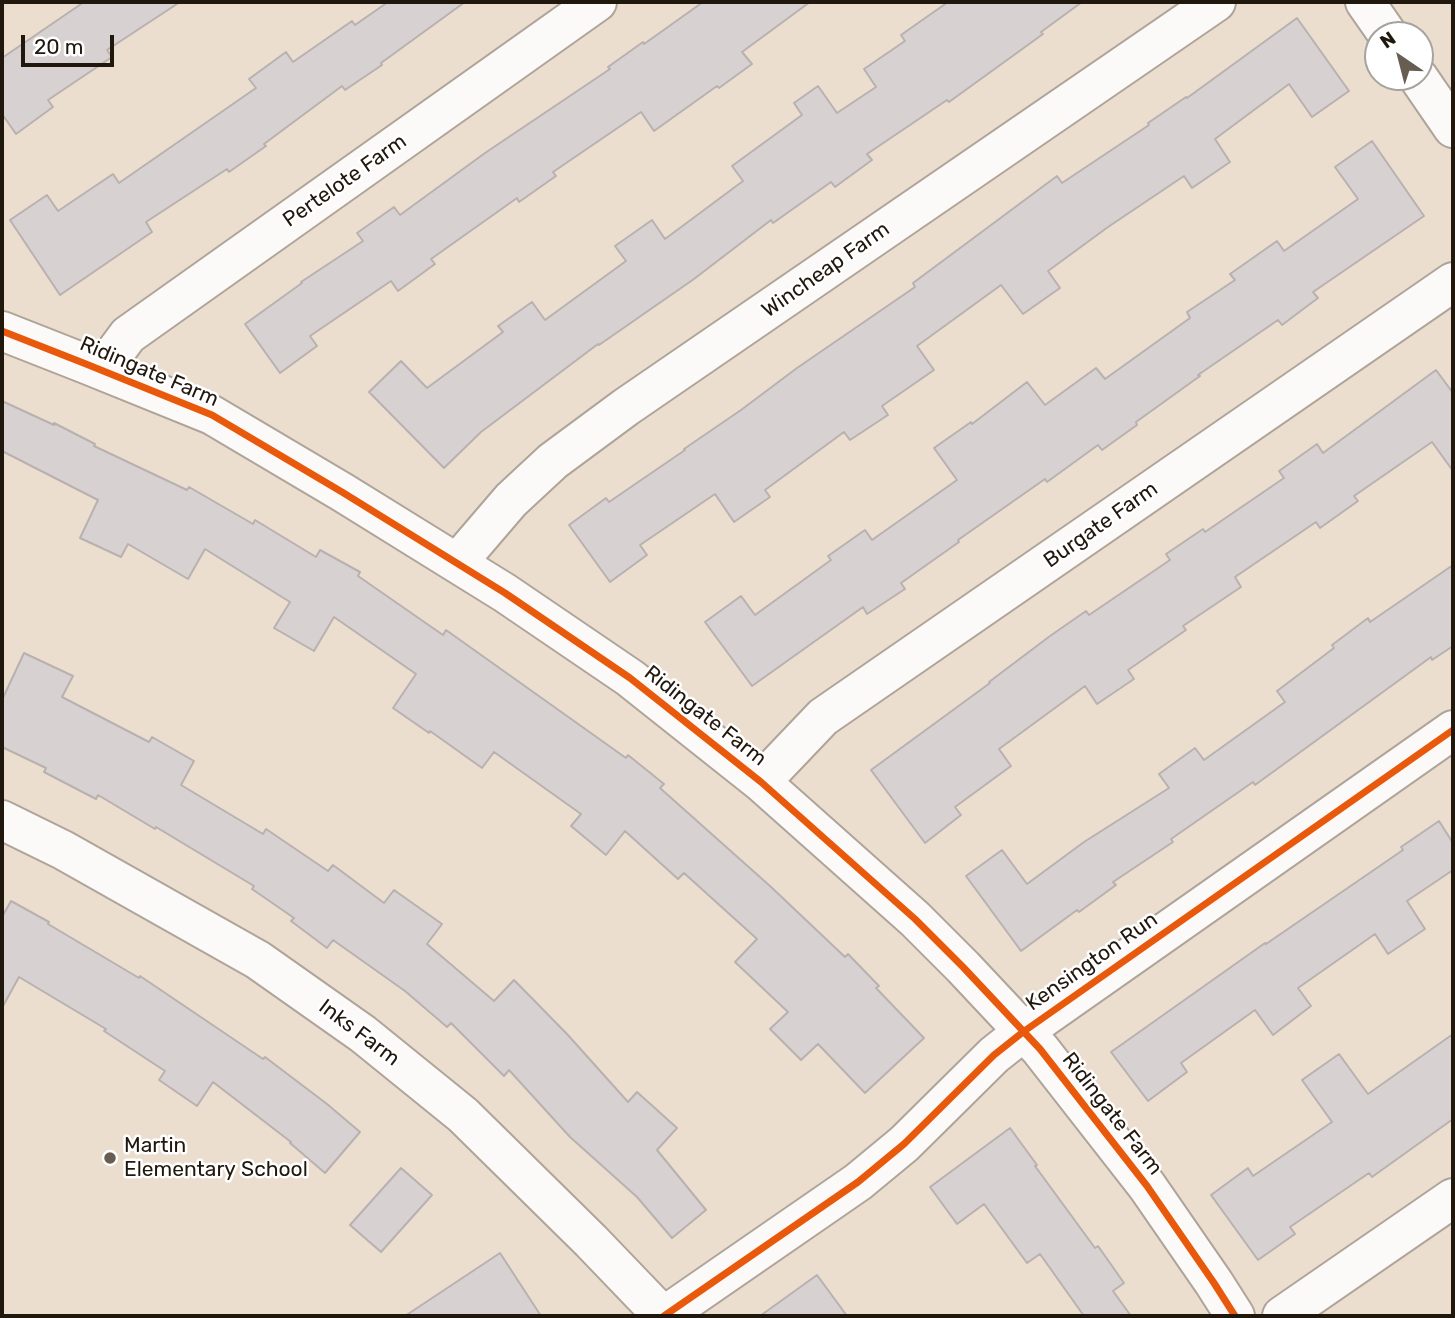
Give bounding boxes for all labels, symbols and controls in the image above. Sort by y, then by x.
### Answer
scale bar [24,21,117,65]
north arrow [1364,21,1434,91]
text: N [1376,27,1400,53]
text: 20 m [34,34,83,59]
street label: Pertelote Farm [278,129,412,233]
street label: Wincheap Farm [757,217,895,323]
street label: Ridingate Farm [76,331,222,413]
street label: Burgate Farm [1039,476,1163,574]
street label: Ridingate Farm [639,660,771,772]
street label: Kensington Run [1021,907,1163,1017]
street label: Inks Farm [314,994,404,1072]
street label: Ridingate Farm [1056,1048,1168,1180]
place label: Martin Elementary School [124,1133,308,1183]
marker: Martin Elementary School [102,1150,118,1166]

